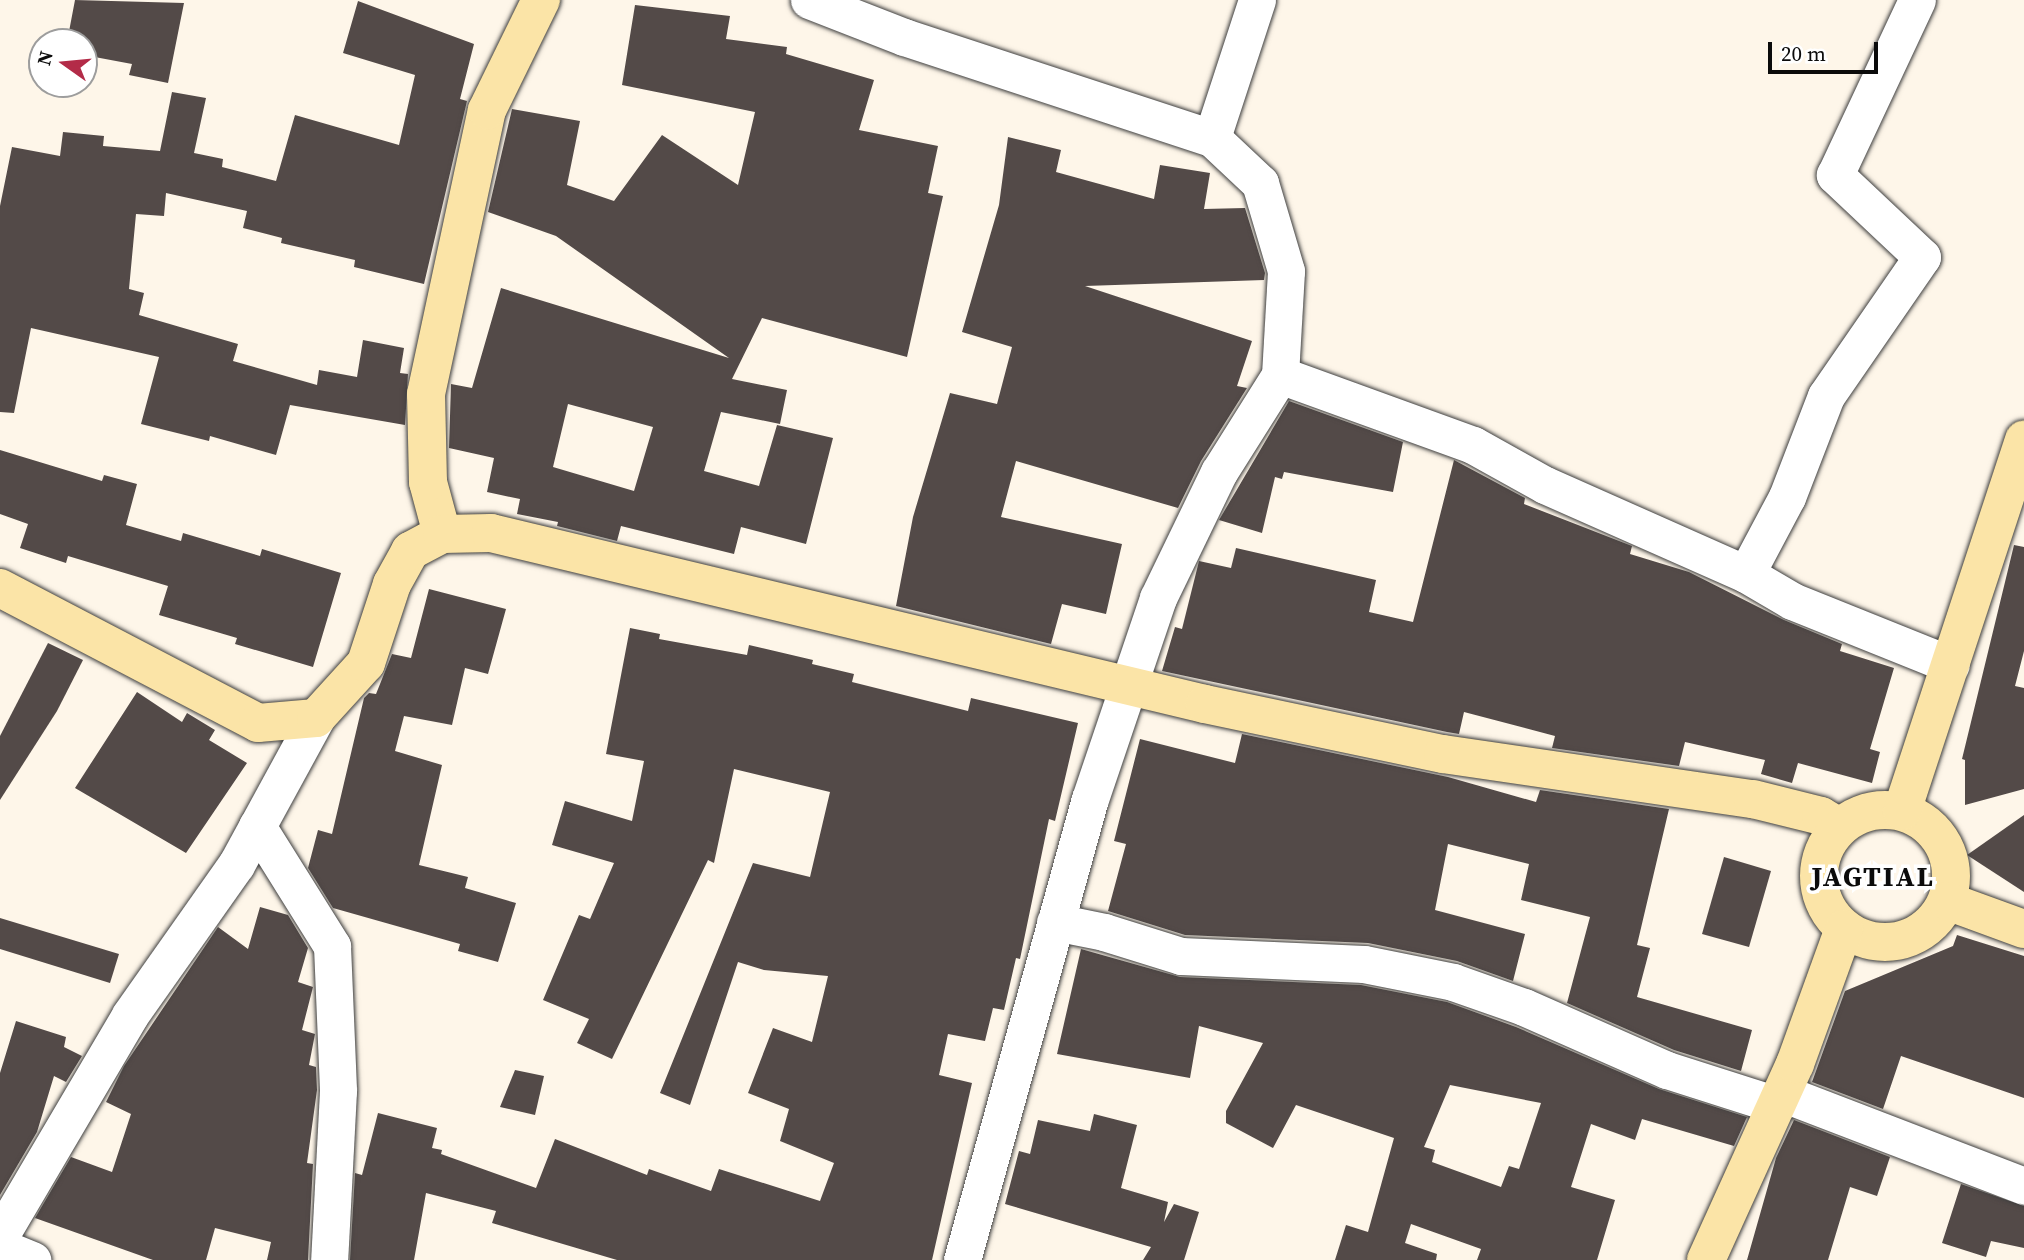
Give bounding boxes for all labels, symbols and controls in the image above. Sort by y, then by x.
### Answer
north arrow [28,28,98,98]
scale bar [1772,28,1882,72]
text: 20 m [1781,39,1826,68]
text: N [30,48,59,68]
district label: JAGTIAL [1812,859,1934,893]

